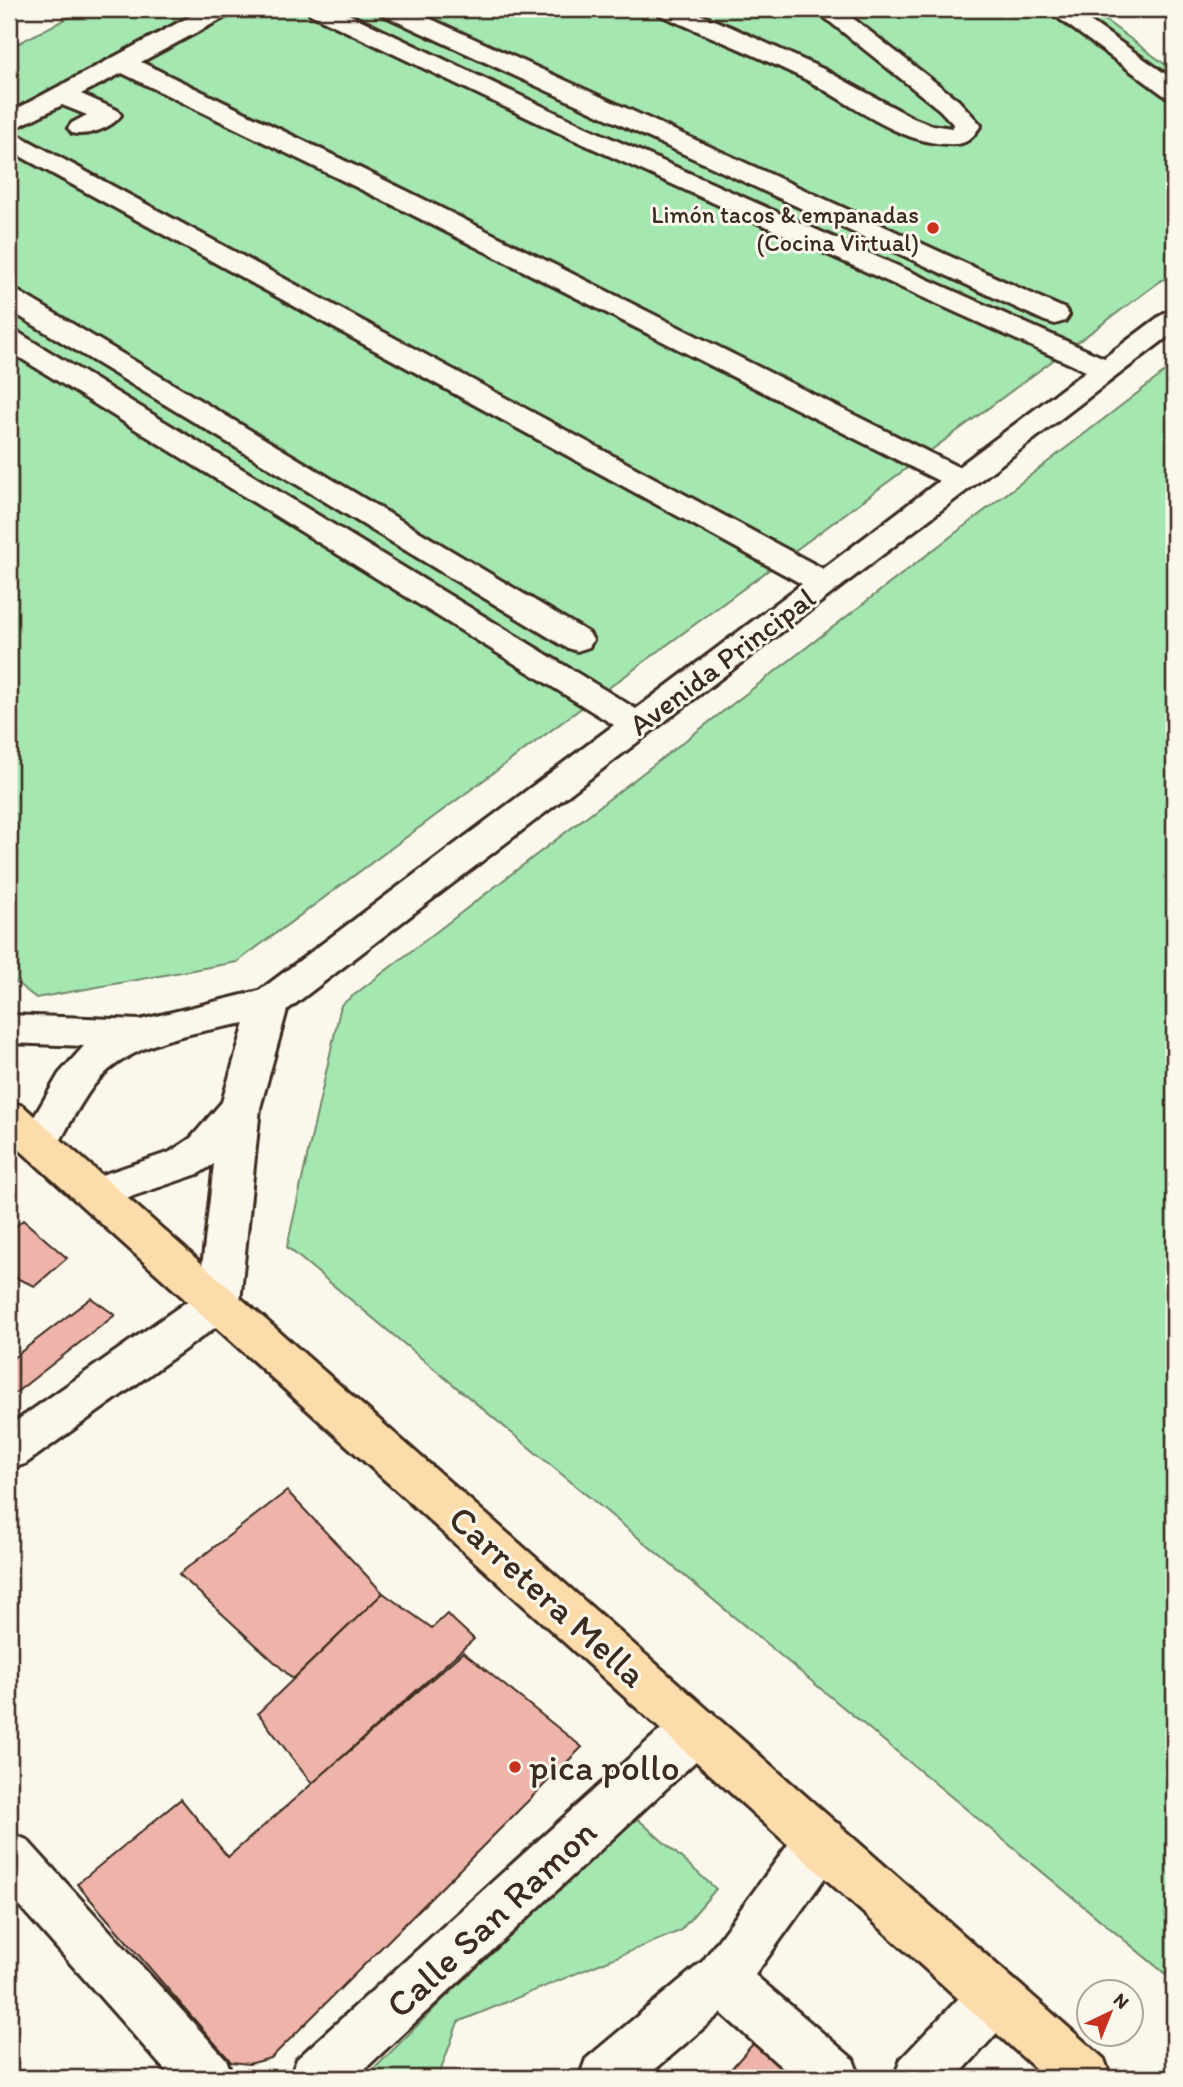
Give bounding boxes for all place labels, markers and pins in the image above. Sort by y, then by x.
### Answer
place label: Limón tacos & empanadas (Cocina Virtual) [651,200,919,257]
marker: Limón tacos & empanadas (Cocina Virtual) [925,220,941,236]
place label: pica pollo [529,1745,680,1789]
marker: pica pollo [507,1759,523,1775]

